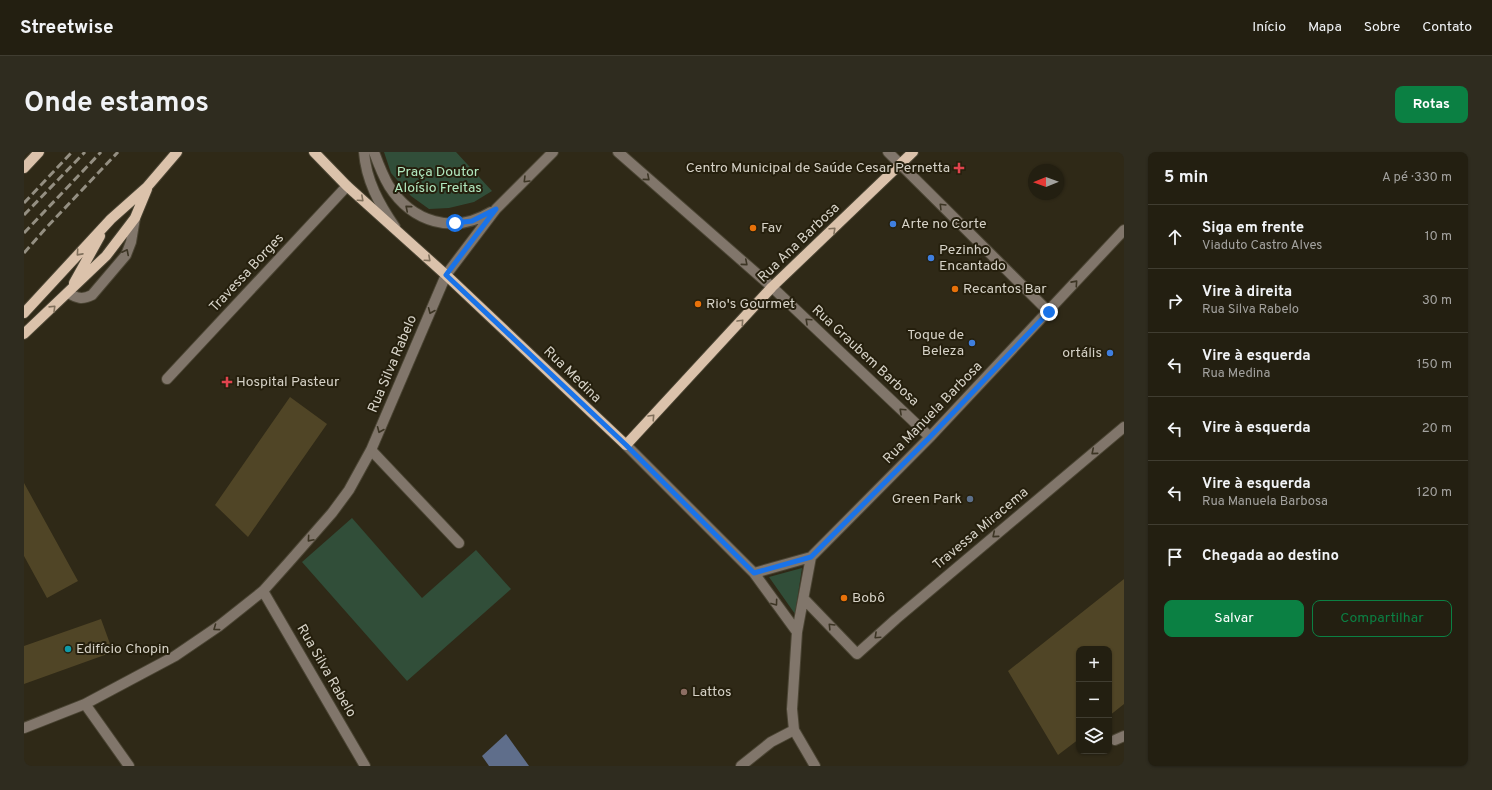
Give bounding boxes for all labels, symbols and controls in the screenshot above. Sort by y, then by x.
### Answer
text: Streetwise [20,16,113,40]
text: Início [1252,19,1286,36]
text: Mapa [1308,19,1342,36]
text: Sobre [1364,19,1400,36]
text: Contato [1422,19,1472,36]
text: Onde estamos [24,86,209,122]
button: Rotas [1395,86,1468,123]
place label: Centro Municipal de Saúde Cesar Pernetta [686,160,950,177]
marker: Centro Municipal de Saúde Cesar Pernetta [953,162,965,174]
park label: Praça Doutor Aloísio Freitas [394,164,482,197]
north arrow [1028,164,1064,200]
text: 5 min [1164,167,1208,189]
text: A pé · 330 m [1382,170,1452,186]
one-way arrow [642,173,650,180]
one-way arrow [523,175,531,182]
one-way arrow [357,194,364,201]
street label: Rua Ana Barbosa [755,200,843,286]
one-way arrow [939,203,946,211]
one-way arrow [406,205,413,212]
route start [446,214,464,232]
place label: Arte no Corte [901,216,987,233]
marker: Arte no Corte [888,219,898,229]
text: Siga em frente [1202,219,1304,238]
place label: Fav [761,220,782,237]
marker: Fav [748,223,758,233]
icon: ahead [1164,226,1186,248]
one-way arrow [828,227,836,235]
text: 10 m [1425,229,1452,245]
street label: Travessa Borges [206,230,288,316]
text: Viaduto Castro Alves [1202,238,1322,254]
place label: Pezinho Encantado [939,242,1006,275]
one-way arrow [77,248,84,256]
one-way arrow [121,249,129,256]
marker: Pezinho Encantado [926,253,936,263]
one-way arrow [424,254,431,261]
one-way arrow [740,259,748,266]
place label: Recantos Bar [963,281,1047,298]
one-way arrow [1071,281,1078,288]
text: Vire à direita [1202,283,1292,302]
marker: Recantos Bar [950,284,960,294]
icon: right [1164,290,1186,312]
text: 30 m [1422,293,1452,309]
place label: Rio's Gourmet [706,296,795,313]
marker: Rio's Gourmet [693,299,703,309]
street label: Rua Graubem Barbosa [808,302,922,410]
text: Rua Silva Rabelo [1202,302,1299,318]
route end [1040,303,1058,321]
one-way arrow [48,305,56,313]
one-way arrow [428,306,436,314]
street label: Rua Silva Rabelo [365,312,421,415]
one-way arrow [805,318,813,326]
one-way arrow [736,319,743,326]
place label: Toque de Beleza [907,327,964,360]
marker: Toque de Beleza [967,338,977,348]
street label: Rua Medina [540,343,604,407]
place label: ortális [1062,345,1102,362]
text: Vire à esquerda [1202,347,1311,366]
marker: ortális [1105,348,1115,358]
icon: left [1164,354,1186,376]
text: 150 m [1417,357,1452,373]
street label: Rua Manuela Barbosa [880,358,986,468]
text: Rua Medina [1202,366,1270,382]
place label: Hospital Pasteur [236,374,340,391]
marker: Hospital Pasteur [221,376,233,388]
one-way arrow [899,408,907,415]
one-way arrow [647,414,655,422]
icon: left [1164,418,1186,440]
text: Vire à esquerda [1202,419,1311,438]
text: 20 m [1422,421,1452,437]
one-way arrow [377,426,385,434]
one-way arrow [1092,447,1099,454]
text: Vire à esquerda [1202,475,1311,494]
icon: left [1164,482,1186,504]
street label: Travessa Miracema [930,484,1032,574]
text: 120 m [1417,485,1452,501]
place label: Green Park [892,491,962,508]
marker: Green Park [965,494,975,504]
text: Rua Manuela Barbosa [1202,494,1328,510]
one-way arrow [992,531,999,538]
one-way arrow [307,534,314,541]
icon: arrive [1164,546,1186,568]
text: Chegada ao destino [1202,547,1339,566]
place label: Bobô [852,590,885,607]
marker: Bobô [839,593,849,603]
one-way arrow [771,598,778,605]
button: Salvar [1164,600,1304,637]
button: Compartilhar [1312,600,1452,637]
street label: Rua Silva Rabelo [293,621,360,721]
one-way arrow [213,623,220,630]
one-way arrow [828,623,836,631]
one-way arrow [874,631,881,638]
place label: Edifício Chopin [76,641,169,658]
marker: Edifício Chopin [63,644,73,654]
map controls [1076,646,1112,754]
button: + [1076,646,1112,682]
button: − [1076,682,1112,718]
place label: Lattos [692,684,731,701]
marker: Lattos [679,687,689,697]
button: layers [1076,718,1112,754]

